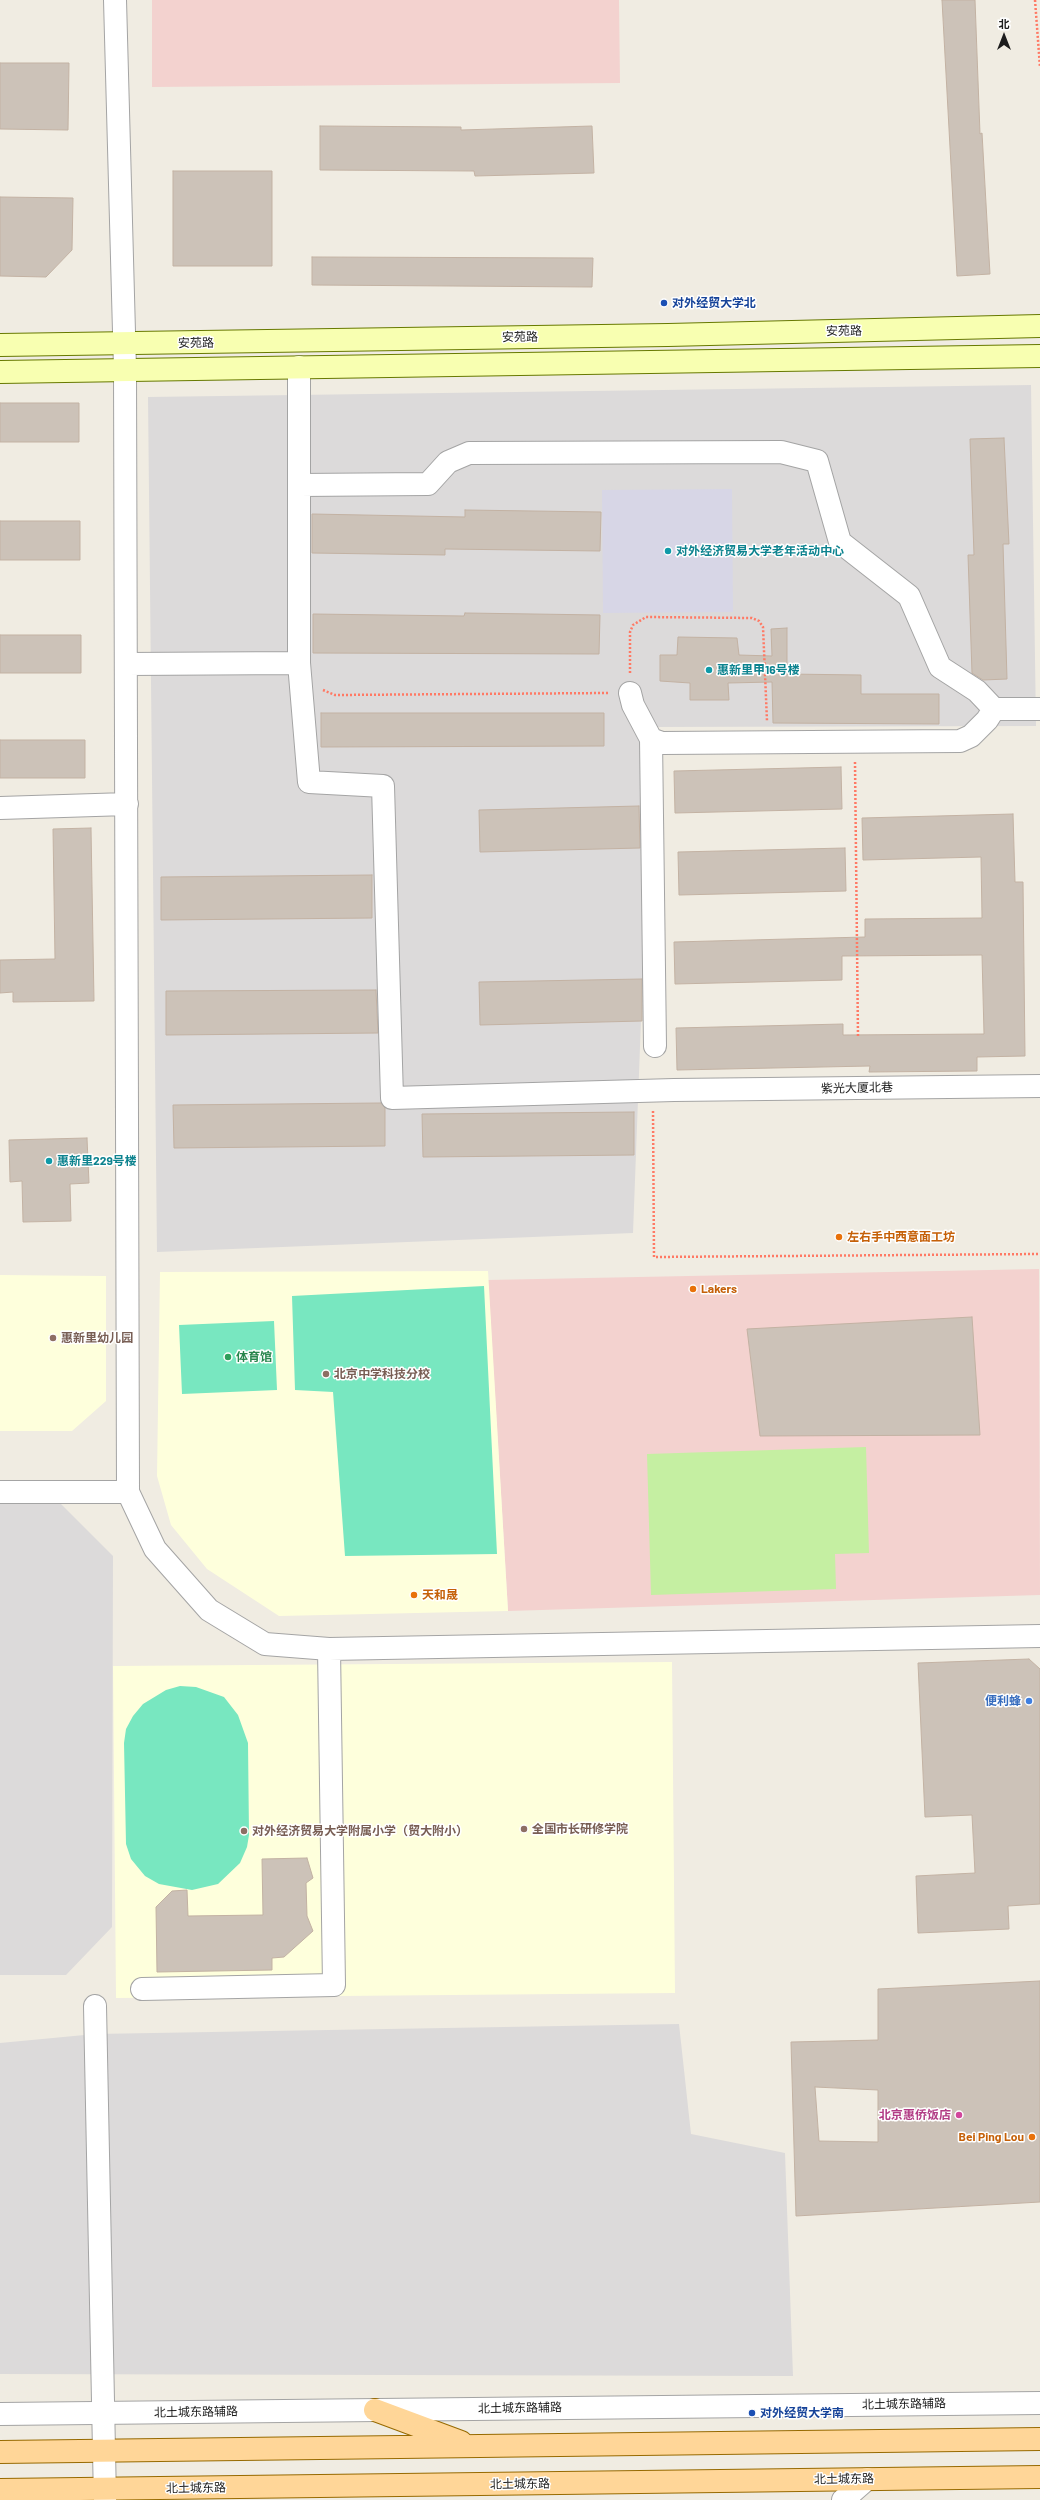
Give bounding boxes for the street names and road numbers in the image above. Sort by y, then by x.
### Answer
street label: 安苑路 [826,323,862,339]
street label: 安苑路 [502,329,538,345]
street label: 安苑路 [178,335,214,351]
street label: 紫光大厦北巷 [821,1080,893,1096]
street label: 北土城东路辅路 [862,2396,946,2412]
street label: 北土城东路辅路 [478,2400,562,2416]
street label: 北土城东路辅路 [154,2404,238,2420]
street label: 北土城东路 [814,2471,874,2487]
street label: 北土城东路 [490,2476,550,2492]
street label: 北土城东路 [166,2480,226,2496]

